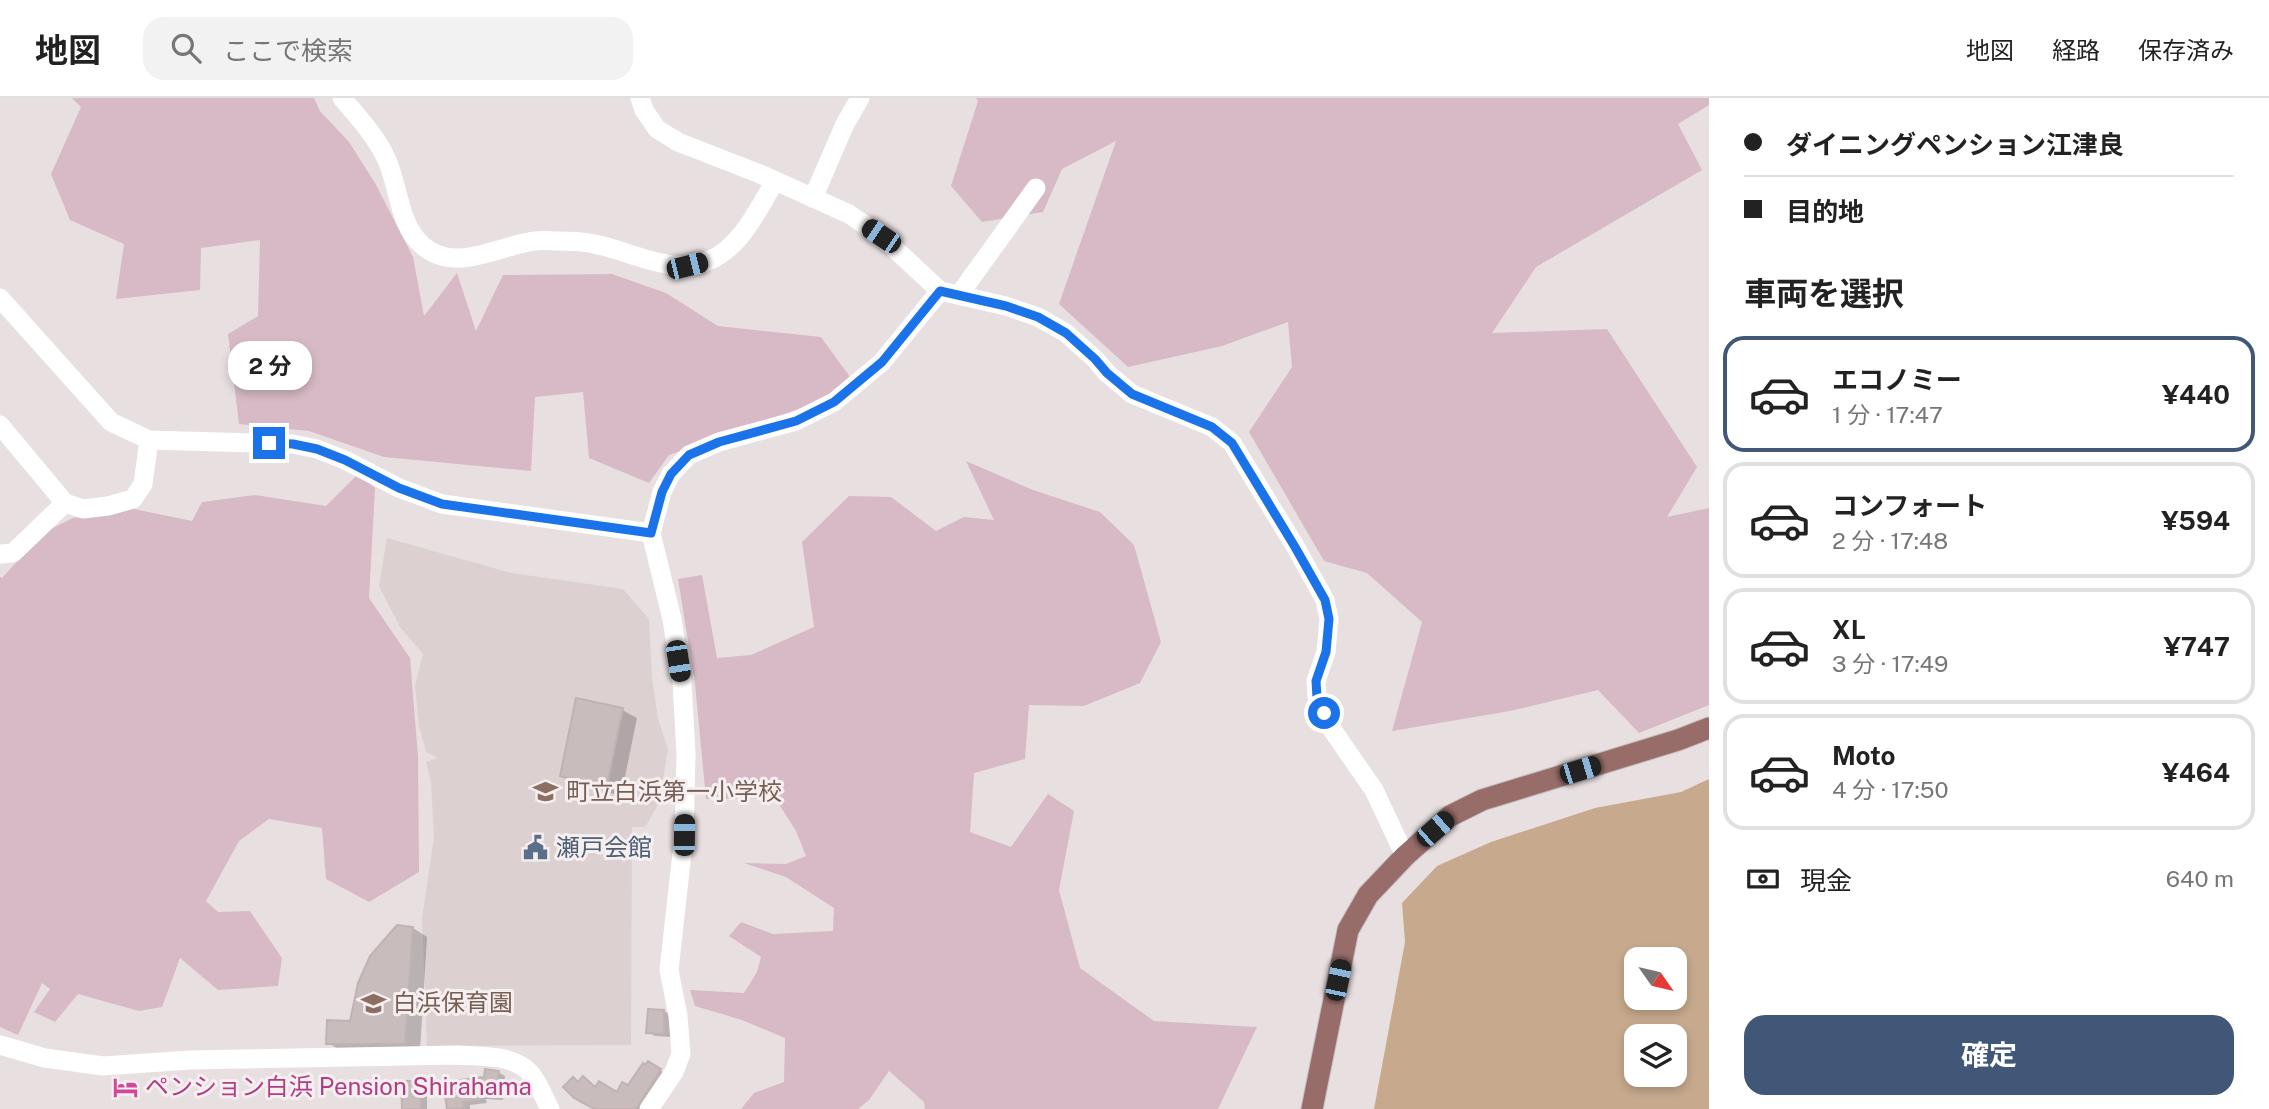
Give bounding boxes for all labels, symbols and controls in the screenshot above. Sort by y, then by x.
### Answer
search box [143,17,633,80]
icon: search [167,29,205,67]
text: 地図 [35,31,101,69]
text: ここで検索 [223,35,353,66]
text: 地図 [1966,36,2014,64]
text: 経路 [2052,36,2100,64]
text: 保存済み [2138,36,2234,64]
text: ダイニングペンション江津良 [1786,129,2124,160]
text: 目的地 [1786,196,1864,227]
car [858,216,905,256]
car [665,251,710,281]
text: 車両を選択 [1744,275,1904,312]
callout: 2 分 [227,342,311,390]
text: 2 分 [249,352,291,379]
icon: car [1748,363,1811,426]
text: エコノミー [1832,364,1962,395]
text: ¥440 [2162,379,2230,410]
text: 1 分 · 17:47 [1832,401,1943,428]
route end [253,427,285,459]
icon: car [1748,489,1811,552]
text: コンフォート [1832,490,1987,521]
text: ¥594 [2161,505,2230,536]
text: 2 分 · 17:48 [1832,527,1948,554]
text: XL [1832,614,1866,645]
icon: car [1748,615,1811,678]
text: ¥747 [2164,631,2230,662]
car [665,639,692,683]
text: 3 分 · 17:49 [1832,650,1948,677]
route start [1308,697,1340,729]
text: Moto [1832,740,1895,771]
icon: car [1748,741,1811,804]
car [1557,754,1604,786]
text: ¥464 [2162,757,2230,788]
text: 4 分 · 17:50 [1832,776,1949,803]
place label: 町立白浜第一小学校 [566,777,782,805]
school or university icon: 町立白浜第一小学校 [532,778,560,806]
car [1413,807,1458,851]
car [674,814,695,856]
place label: 瀬戸会館 [556,833,652,861]
public building icon: 瀬戸会館 [522,834,550,862]
icon: cash [1744,860,1782,898]
text: 現金 [1800,865,1852,896]
text: 640 m [2166,865,2234,892]
north arrow [1624,947,1687,1010]
map controls [1624,947,1687,1087]
car [1324,957,1353,1003]
place label: 白浜保育園 [393,988,513,1016]
school or university icon: 白浜保育園 [359,989,387,1017]
button: 確定 [1744,1015,2234,1095]
button: layers [1624,1024,1687,1087]
place label: ペンション白浜 Pension Shirahama [145,1072,532,1100]
hotel icon: ペンション白浜 Pension Shirahama [111,1073,139,1101]

